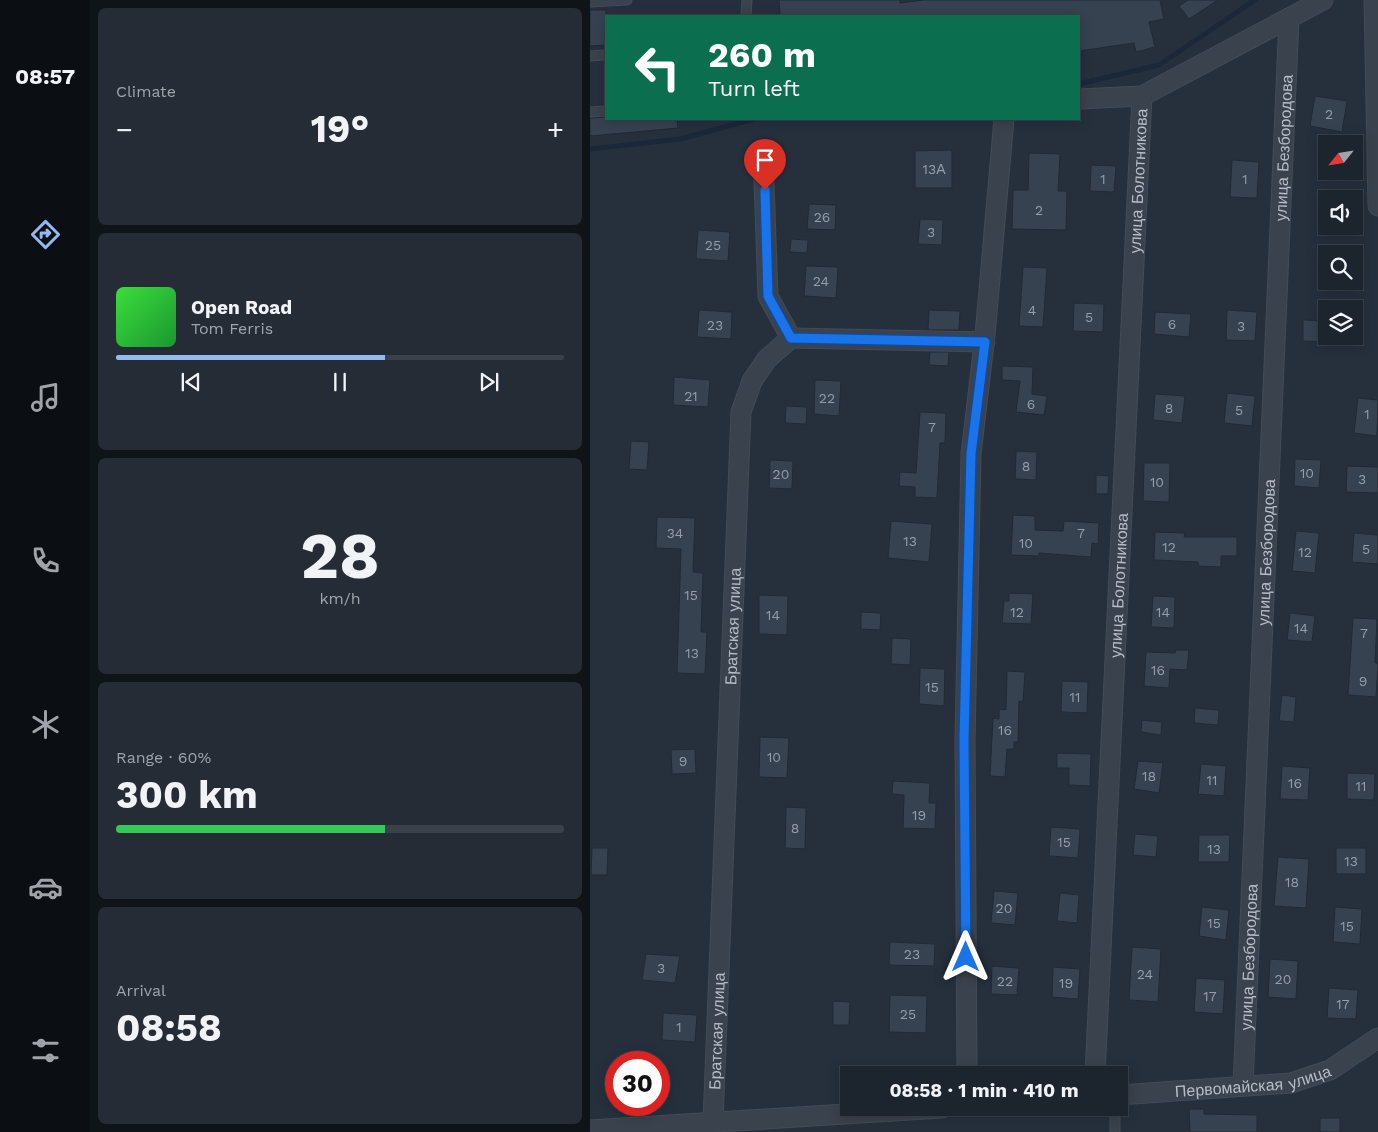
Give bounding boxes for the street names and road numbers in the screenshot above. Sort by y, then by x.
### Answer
street label: улица Безбородова [1271,74,1297,222]
street label: улица Болотникова [1125,108,1151,254]
street label: улица Безбородова [1254,479,1279,626]
street label: улица Болотникова [1106,513,1132,658]
street label: Братская улица [721,567,745,685]
street label: улица Безбородова [1236,883,1262,1031]
street label: Братская улица [705,972,729,1090]
street label: Первомайская улица [1174,1061,1334,1101]

